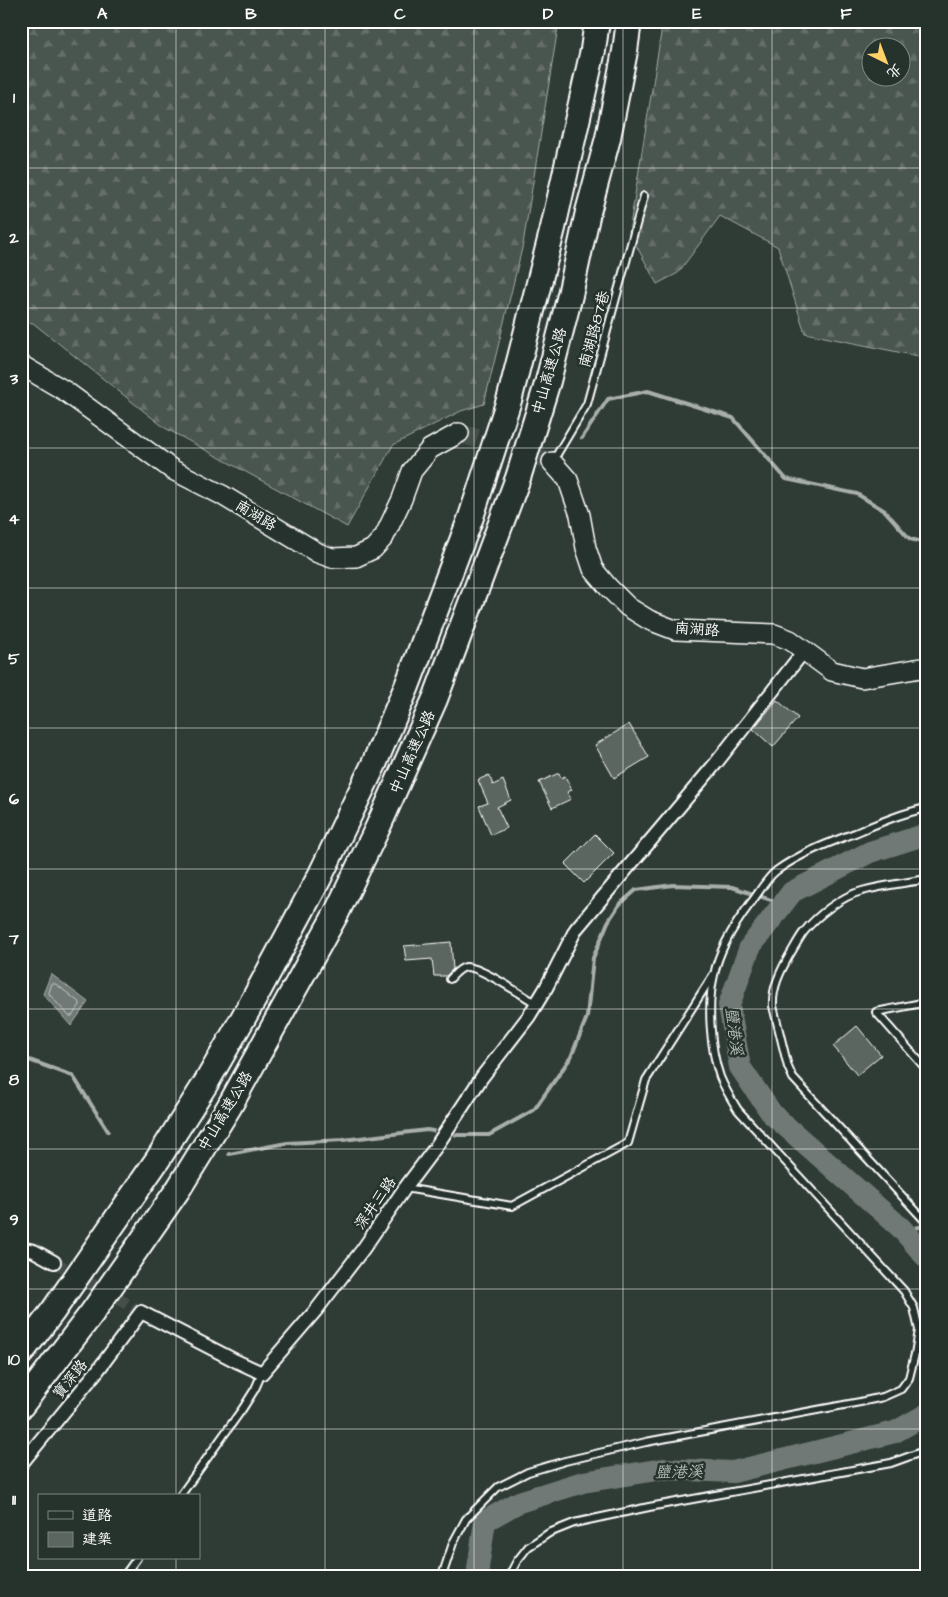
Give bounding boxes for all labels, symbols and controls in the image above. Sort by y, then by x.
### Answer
text: A [97,3,108,25]
text: B [245,3,257,25]
text: C [394,3,406,25]
text: D [543,3,554,25]
text: E [692,3,702,25]
text: F [840,3,852,25]
north arrow [860,38,910,88]
text: 北 [882,59,906,83]
text: 1 [13,87,16,109]
text: 2 [8,227,19,249]
street label: 南湖路87巷 [574,288,615,370]
street label: 中山高速公路 [527,325,572,417]
text: 3 [9,368,19,390]
street label: 南湖路 [231,495,280,536]
text: 4 [9,508,20,530]
street label: 南湖路 [674,617,720,642]
text: 5 [8,648,20,670]
street label: 中山高速公路 [385,707,440,798]
text: 6 [9,788,19,810]
text: 7 [8,928,19,950]
water label: 鹽港溪 [720,1006,748,1057]
street label: 中山高速公路 [193,1067,258,1155]
text: 8 [9,1069,20,1091]
street label: 深井三路 [350,1173,401,1234]
text: 9 [9,1209,19,1231]
text: 10 [8,1349,20,1371]
street label: 寶深路 [48,1355,93,1403]
water label: 鹽港溪 [655,1461,704,1483]
text: 11 [12,1489,17,1511]
legend [38,1494,200,1560]
text: 道路 [82,1505,112,1526]
text: 建築 [82,1529,112,1550]

